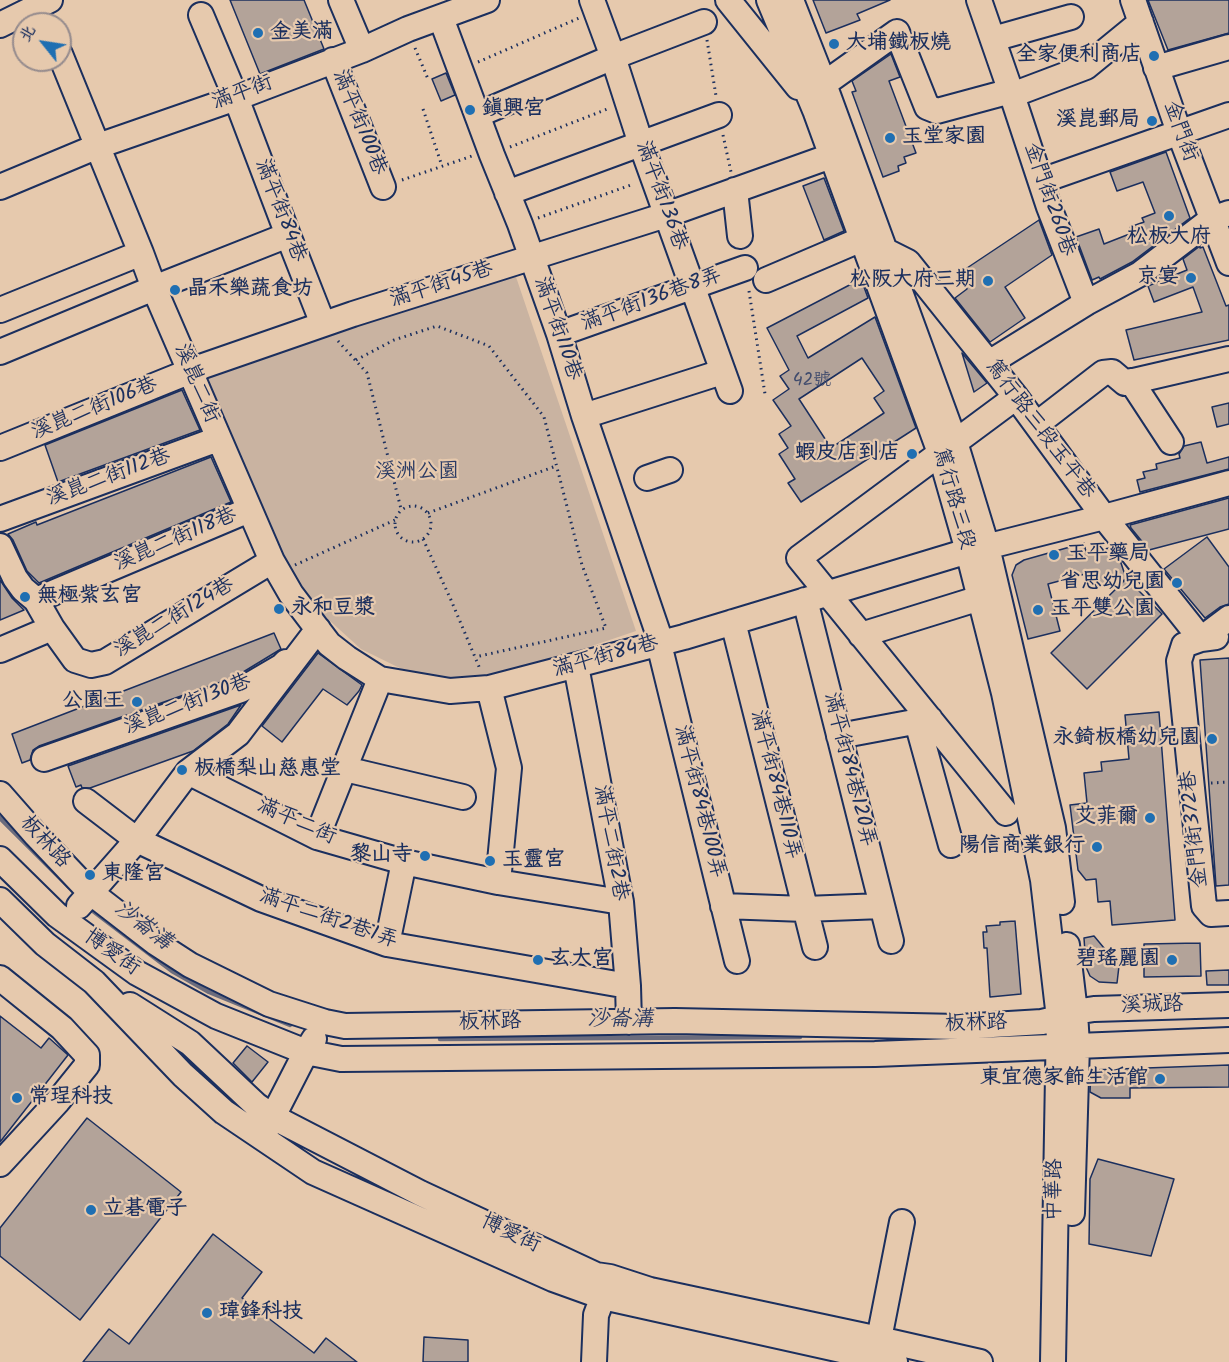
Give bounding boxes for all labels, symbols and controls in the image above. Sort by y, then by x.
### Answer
north arrow [12,12,72,72]
place label: 金美滿 [270,20,333,46]
text: 北 [13,21,43,47]
marker: 金美滿 [251,26,265,40]
place label: 大埔鐵板燒 [846,31,951,57]
marker: 大埔鐵板燒 [827,37,841,51]
place label: 全家便利商店 [1016,43,1142,69]
marker: 全家便利商店 [1147,49,1161,63]
street label: 滿平街100巷 [325,67,391,179]
street label: 滿平街 [209,71,277,117]
place label: 鎮興宮 [482,97,545,123]
street label: 金門街 [1156,98,1202,166]
marker: 鎮興宮 [463,103,477,117]
place label: 溪崑郵局 [1056,108,1140,134]
marker: 溪崑郵局 [1145,114,1159,128]
place label: 玉堂家園 [902,125,986,151]
marker: 玉堂家園 [883,131,897,145]
street label: 滿平街136巷 [629,138,691,254]
street label: 金門街260巷 [1017,140,1079,260]
street label: 滿平街84巷 [248,156,310,266]
marker: 松板大府 [1162,209,1176,223]
place label: 松板大府 [1127,225,1211,251]
street label: 滿平街45巷 [387,258,497,314]
street label: 滿平街136巷8弄 [578,264,726,338]
place label: 京宴 [1137,265,1179,291]
place label: 松阪大府三期 [850,268,976,294]
marker: 京宴 [1184,271,1198,285]
street label: 滿平街110巷 [527,274,585,384]
marker: 松阪大府三期 [981,274,995,288]
place label: 晶禾樂蔬食坊 [187,277,313,303]
marker: 晶禾樂蔬食坊 [168,283,182,297]
street label: 溪崑二街 [167,340,223,428]
street label: 篤行路三段玉平巷 [978,355,1100,505]
house number: 42號 [793,371,831,393]
street label: 溪崑二街106巷 [28,373,162,447]
place label: 蝦皮店到店 [795,441,900,467]
street label: 溪崑二街112巷 [43,445,175,513]
street label: 篤行路三段 [925,445,979,553]
marker: 蝦皮店到店 [905,447,919,461]
park label: 溪洲公園 [375,460,459,486]
street label: 溪崑二街118巷 [111,504,241,578]
place label: 玉平藥局 [1066,542,1150,568]
marker: 玉平藥局 [1047,548,1061,562]
place label: 省思幼兒園 [1060,570,1165,596]
street label: 溪崑二街124巷 [110,573,240,665]
marker: 省思幼兒園 [1170,576,1184,590]
place label: 無極紫玄宮 [37,584,142,610]
marker: 無極紫玄宮 [18,590,32,604]
place label: 永和豆漿 [291,596,375,622]
place label: 玉平雙公園 [1050,597,1155,623]
marker: 永和豆漿 [272,602,286,616]
marker: 玉平雙公園 [1031,603,1045,617]
street label: 滿平街84巷 [550,632,662,684]
street label: 溪崑二街130巷 [121,670,255,742]
place label: 公園王 [62,689,125,715]
street label: 滿平街84巷120弄 [817,690,879,850]
marker: 公園王 [130,695,144,709]
street label: 滿平街84巷110弄 [743,708,805,862]
street label: 滿平街84巷100弄 [667,723,729,881]
place label: 永錡板橋幼兒園 [1053,726,1200,752]
marker: 永錡板橋幼兒園 [1205,732,1219,746]
place label: 板橋梨山慈惠堂 [194,757,341,783]
marker: 板橋梨山慈惠堂 [175,763,189,777]
street label: 金門街372巷 [1177,769,1215,889]
street label: 滿平二街2巷 [586,783,632,903]
street label: 滿平二街 [253,794,339,852]
place label: 艾菲爾 [1075,805,1138,831]
street label: 板林路 [13,811,75,875]
marker: 艾菲爾 [1143,811,1157,825]
place label: 陽信商業銀行 [959,834,1085,860]
marker: 陽信商業銀行 [1090,840,1104,854]
place label: 黎山寺 [350,843,413,869]
place label: 玉靈宮 [502,848,565,874]
marker: 黎山寺 [418,849,432,863]
marker: 玉靈宮 [483,854,497,868]
place label: 東隆宮 [102,862,165,888]
marker: 東隆宮 [83,868,97,882]
street label: 滿平二街2巷1弄 [255,885,401,955]
water label: 沙崙溝 [108,897,176,957]
street label: 博愛街 [78,926,144,982]
place label: 玄大宮 [550,947,613,973]
place label: 碧瑤麗園 [1076,947,1160,973]
marker: 玄大宮 [531,953,545,967]
marker: 碧瑤麗園 [1165,953,1179,967]
street label: 溪城路 [1120,993,1184,1021]
water label: 沙崙溝 [587,1008,653,1034]
street label: 板林路 [458,1011,522,1037]
street label: 板林路 [944,1011,1008,1039]
place label: 東宜德家飾生活館 [980,1066,1148,1092]
marker: 東宜德家飾生活館 [1153,1072,1167,1086]
place label: 常珵科技 [29,1085,113,1111]
marker: 常珵科技 [10,1091,24,1105]
street label: 中華路 [1043,1158,1069,1222]
place label: 立碁電子 [103,1197,187,1223]
marker: 立碁電子 [84,1203,98,1217]
street label: 博愛街 [476,1210,544,1260]
place label: 瑋鋒科技 [219,1300,303,1326]
marker: 瑋鋒科技 [200,1306,214,1320]

